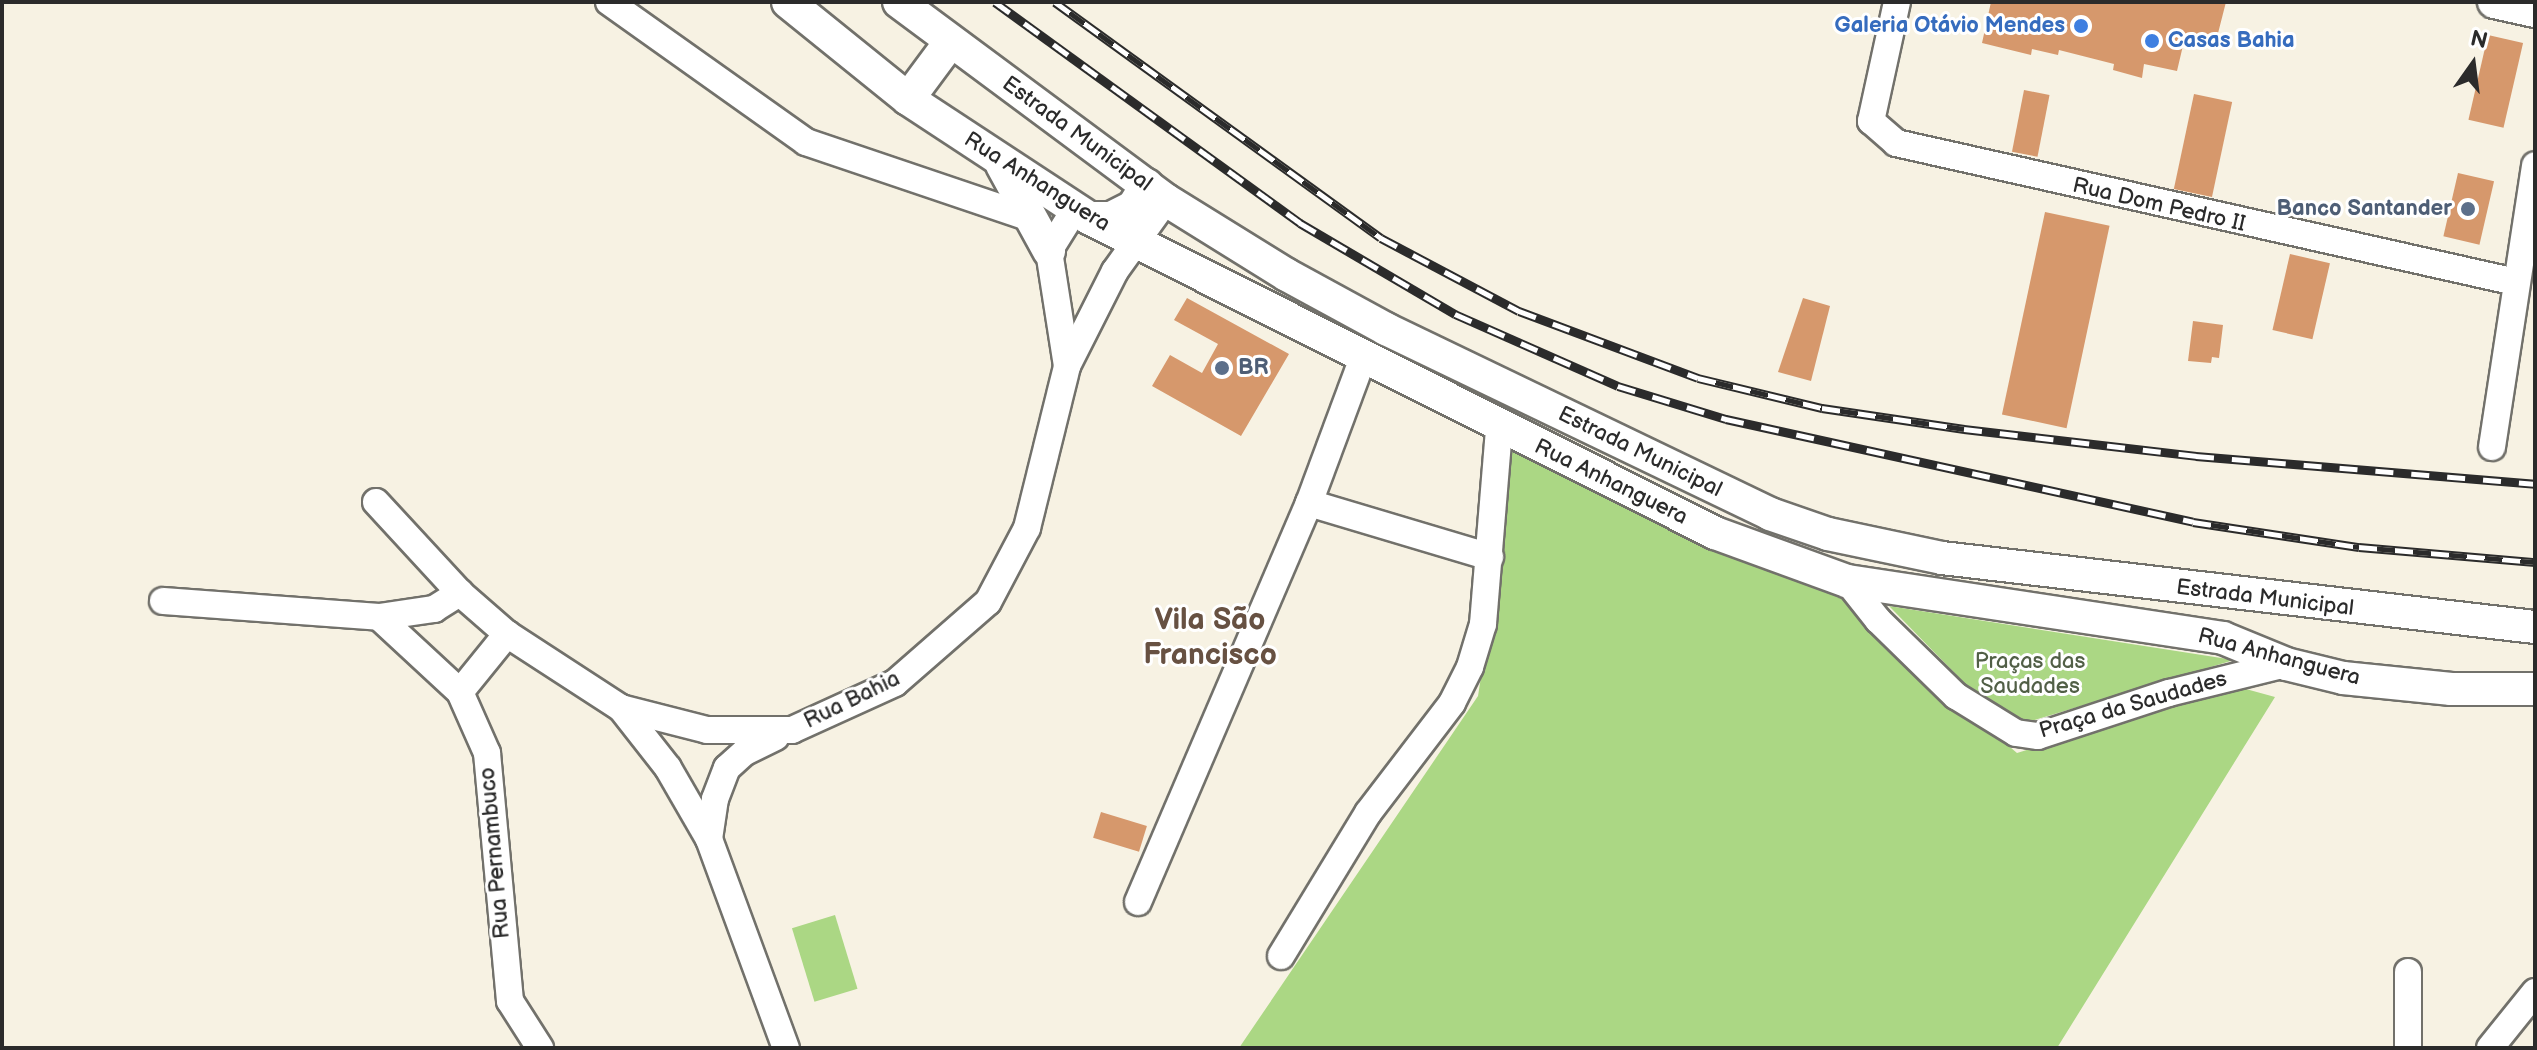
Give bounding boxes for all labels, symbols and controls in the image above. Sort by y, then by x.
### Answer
place label: Galeria Otávio Mendes [1835,13,2065,39]
marker: Galeria Otávio Mendes [2072,17,2090,35]
north arrow [2433,24,2513,104]
text: N [2468,25,2490,55]
place label: Casas Bahia [2168,28,2295,54]
marker: Casas Bahia [2143,32,2161,50]
street label: Estrada Municipal [997,71,1157,197]
street label: Rua Anhanguera [959,127,1115,237]
street label: Rua Dom Pedro II [2070,172,2248,238]
place label: Banco Santander [2277,196,2452,222]
marker: Banco Santander [2459,200,2477,218]
place label: BR [1238,355,1269,381]
marker: BR [1213,359,1231,377]
street label: Estrada Municipal [1554,401,1726,503]
street label: Rua Anhanguera [1530,434,1692,530]
street label: Estrada Municipal [2175,574,2355,622]
district label: Vila São Francisco [1143,602,1277,672]
street label: Rua Anhanguera [2195,623,2363,691]
park label: Praças das Saudades [1975,648,2085,700]
street label: Rua Bahia [800,665,904,735]
street label: Praça da Saudades [2036,666,2230,744]
street label: Rua Pernambuco [474,766,516,940]

